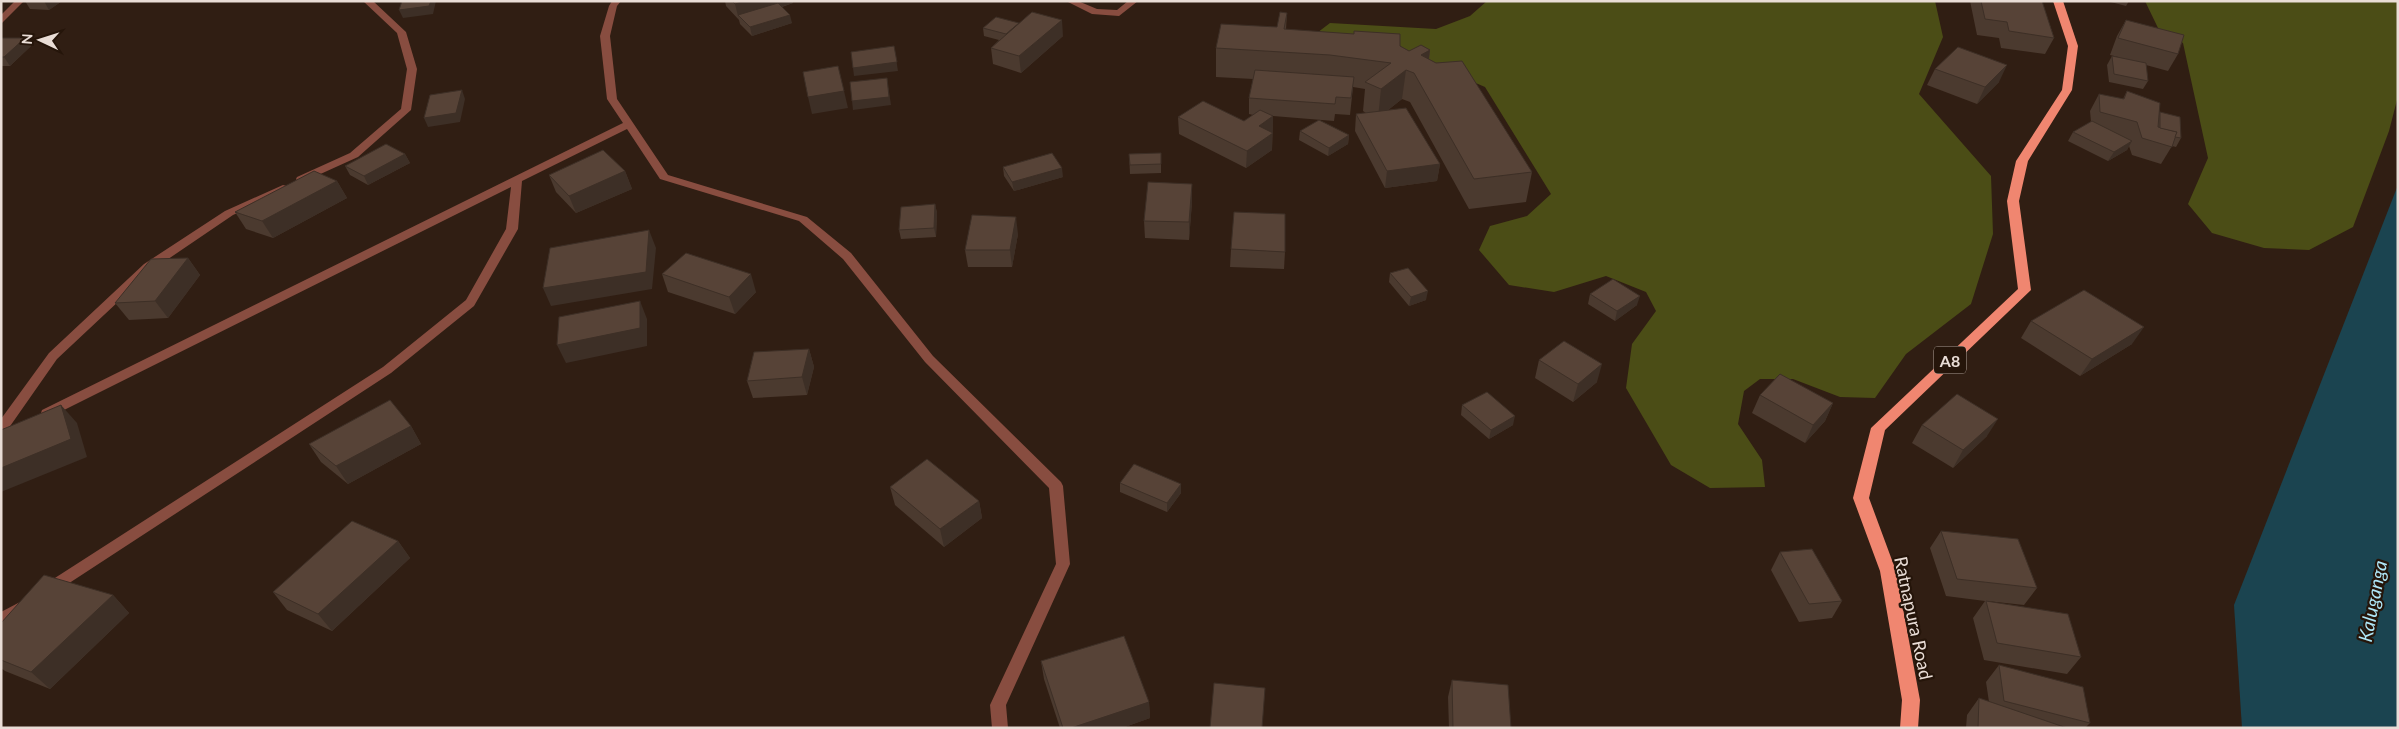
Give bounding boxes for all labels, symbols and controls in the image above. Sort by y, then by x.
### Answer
north arrow [15,15,65,65]
text: N [18,33,35,45]
road number: A8 [1934,346,1966,374]
street label: Ratnapura Road [1890,554,1938,682]
water label: Kaluganga [2353,558,2391,644]

